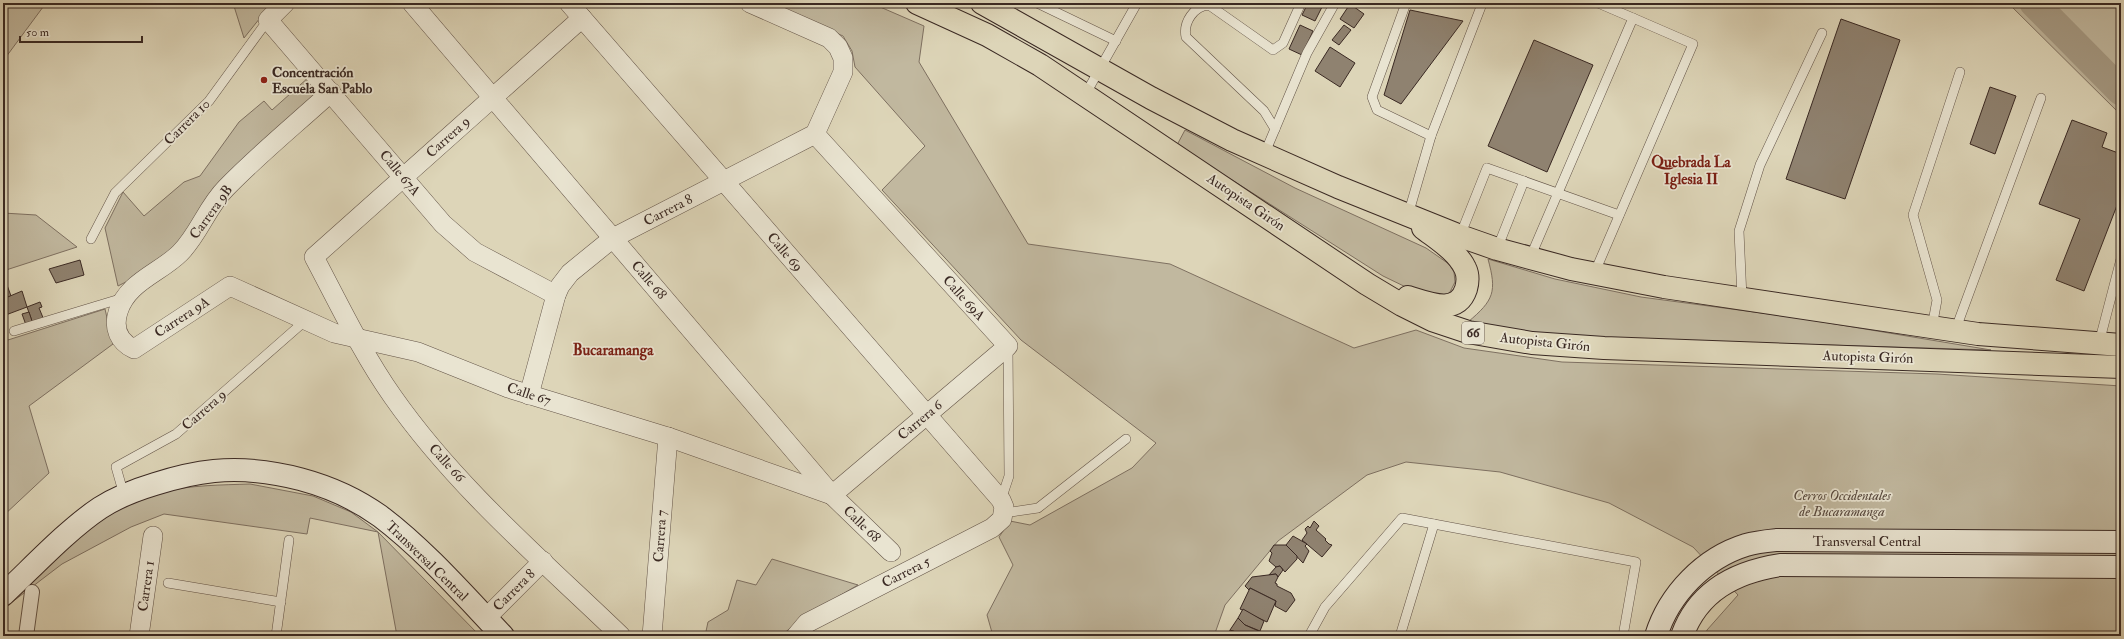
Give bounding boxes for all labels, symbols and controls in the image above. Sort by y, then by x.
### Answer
scale bar [20,18,142,44]
text: 50 m [26,25,50,40]
place label: Concentración Escuela San Pablo [272,64,373,97]
marker: Concentración Escuela San Pablo [259,75,269,85]
street label: Carrera 10 [160,95,214,149]
street label: Carrera 9 [423,113,473,161]
street label: Calle 67A [376,147,424,199]
district label: Quebrada La Iglesia II [1651,153,1732,190]
street label: Autopista Girón [1202,169,1288,235]
street label: Carrera 9B [186,182,236,242]
street label: Carrera 8 [641,190,696,230]
street label: Calle 69 [763,229,807,275]
street label: Calle 68 [628,257,671,303]
street label: Calle 69A [939,272,989,324]
street label: Carrera 9A [151,293,213,341]
road number: 66 [1462,322,1484,344]
street label: Autopista Girón [1498,329,1591,356]
district label: Bucaramanga [573,341,654,361]
street label: Autopista Girón [1821,347,1914,368]
street label: Calle 67 [505,379,554,409]
street label: Carrera 9 [178,386,230,434]
street label: Carrera 6 [894,396,947,444]
street label: Calle 66 [425,440,469,486]
park label: Cerros Occidentales de Bucaramanga [1793,487,1892,520]
street label: Calle 68 [840,502,885,546]
street label: Carrera 7 [650,509,670,563]
street label: Transversal Central [382,517,472,605]
street label: Transversal Central [1813,533,1922,550]
street label: Carrera 5 [879,552,934,591]
street label: Carrera 1 [134,560,158,612]
street label: Carrera 8 [489,565,539,615]

